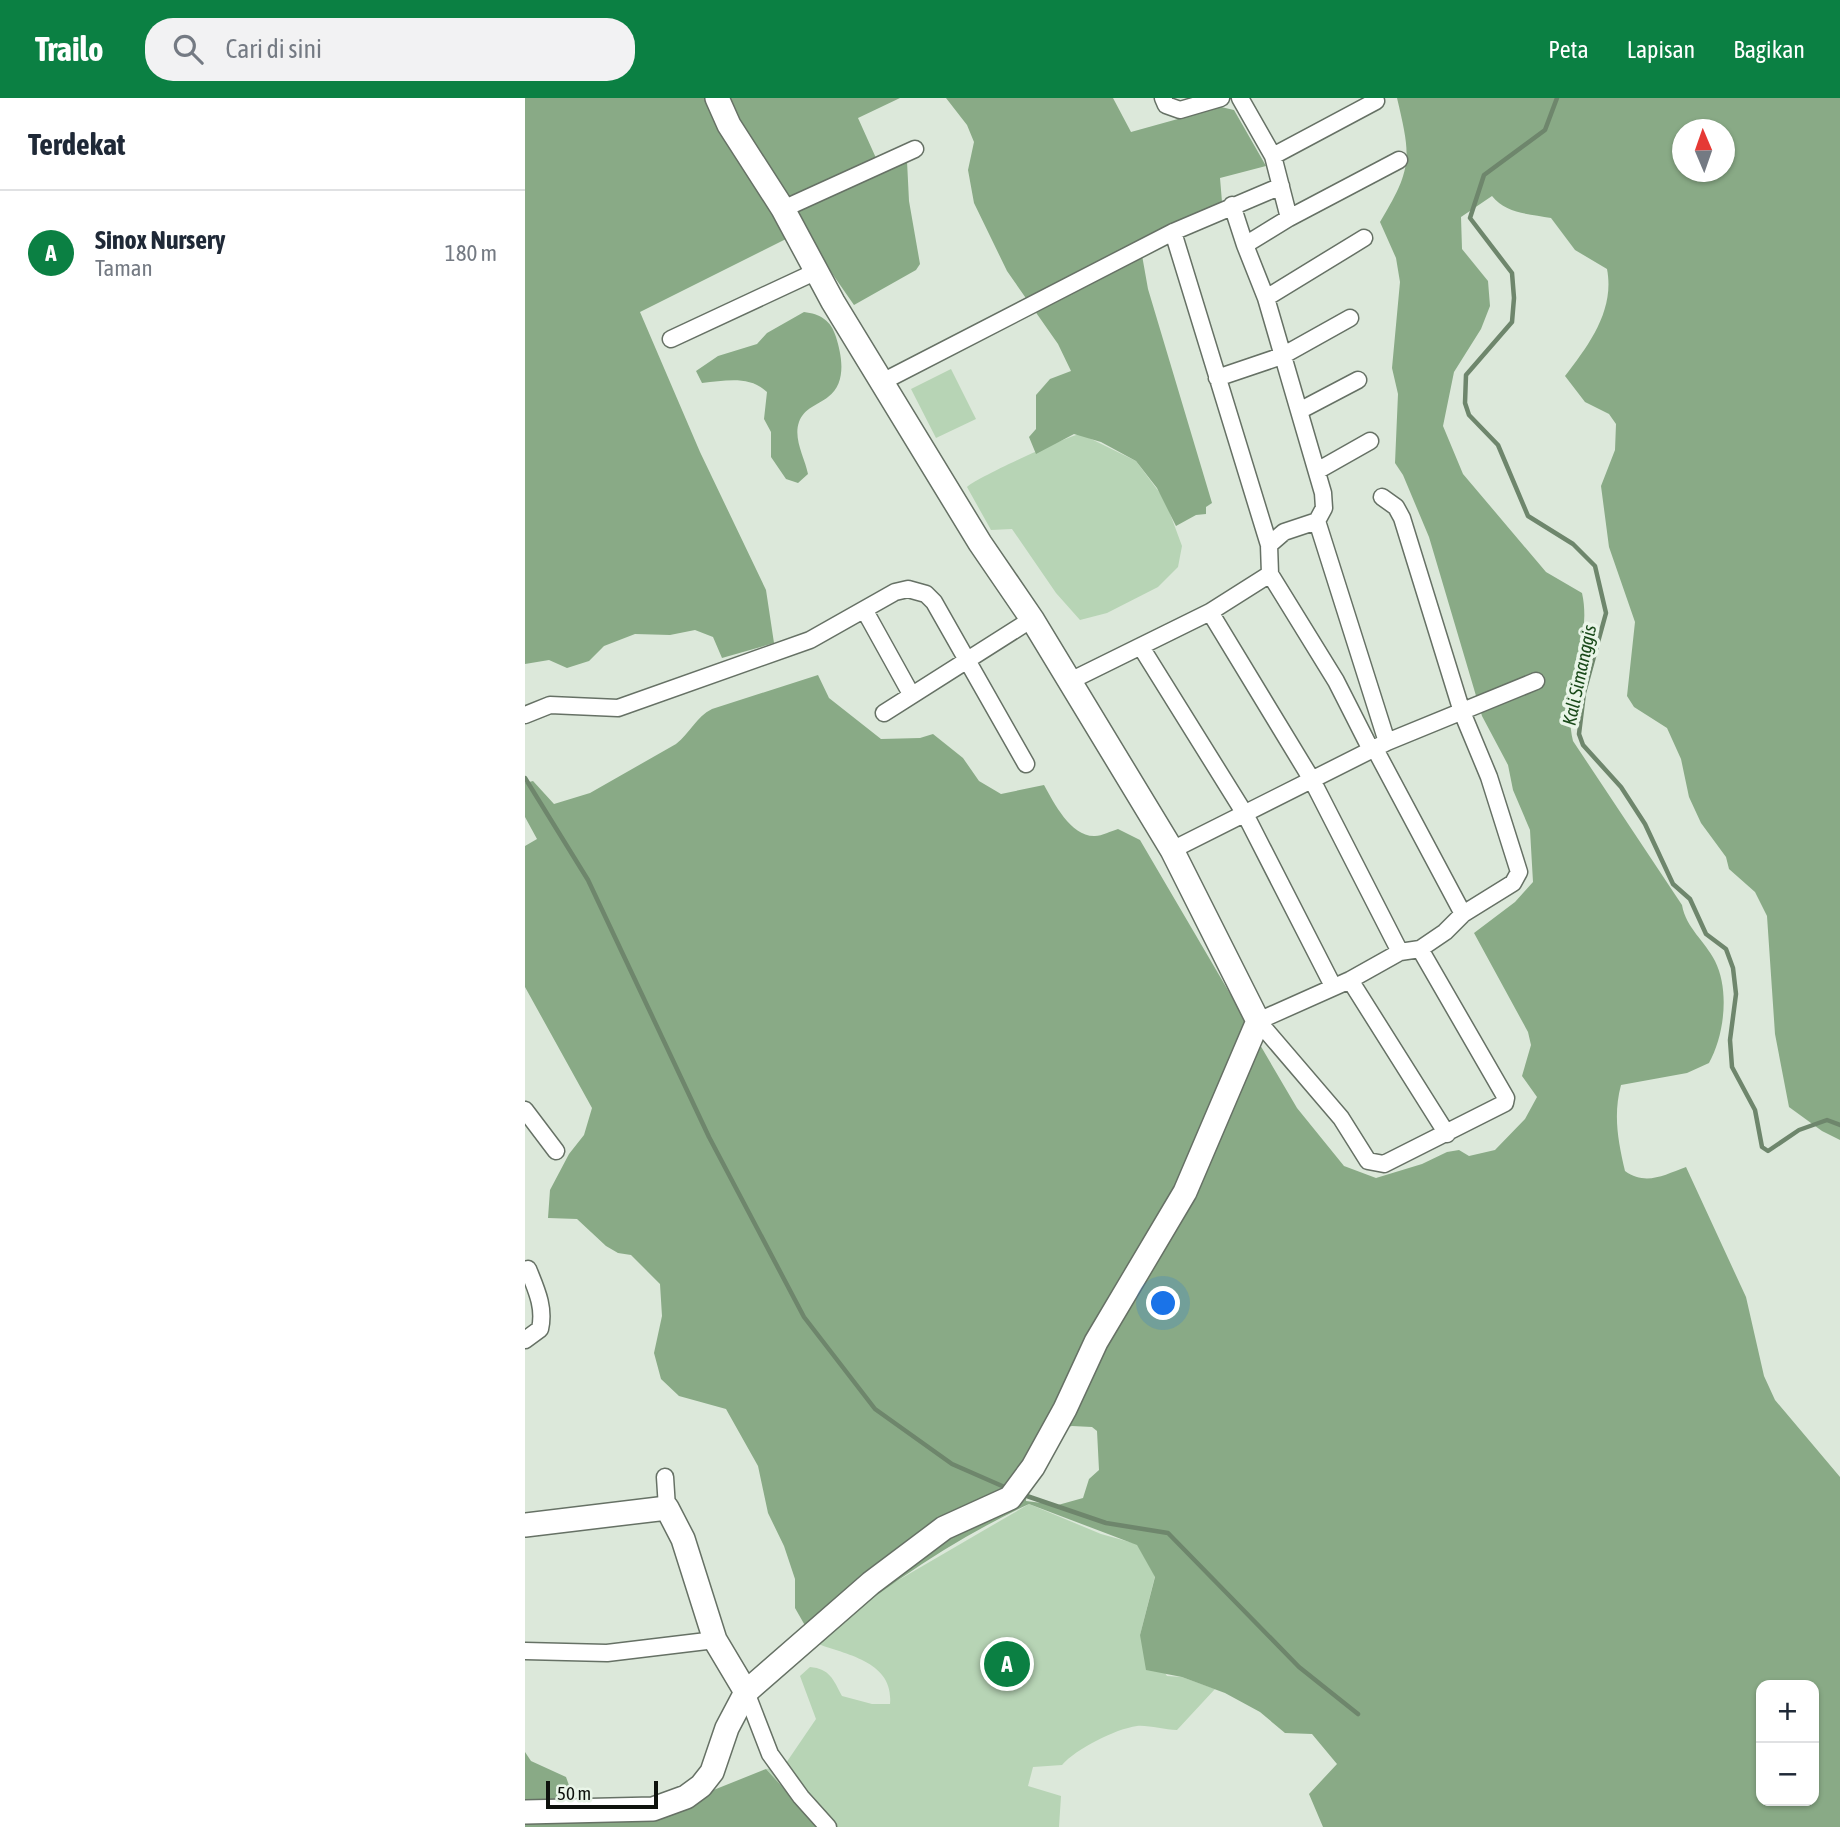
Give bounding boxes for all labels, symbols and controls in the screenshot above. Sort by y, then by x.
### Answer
search box [145,18,635,81]
text: Trailo [35,30,103,68]
icon: search [169,30,207,68]
text: Cari di sini [225,34,322,64]
text: Peta [1548,36,1589,63]
text: Lapisan [1627,36,1695,63]
text: Bagikan [1733,36,1805,63]
north arrow [1672,119,1735,182]
text: Terdekat [28,127,125,161]
text: Sinox Nursery [95,225,225,255]
text: A [45,240,57,266]
text: 180 m [445,240,497,266]
text: Taman [95,255,153,281]
water label: Kali Simanggis [1558,622,1600,727]
your location [1146,1286,1180,1320]
pin: A [984,1638,1030,1690]
map controls [1756,1680,1819,1806]
button: + [1756,1680,1819,1743]
button: − [1756,1743,1819,1806]
scale bar [546,1778,658,1810]
text: 50 m [557,1782,591,1804]

